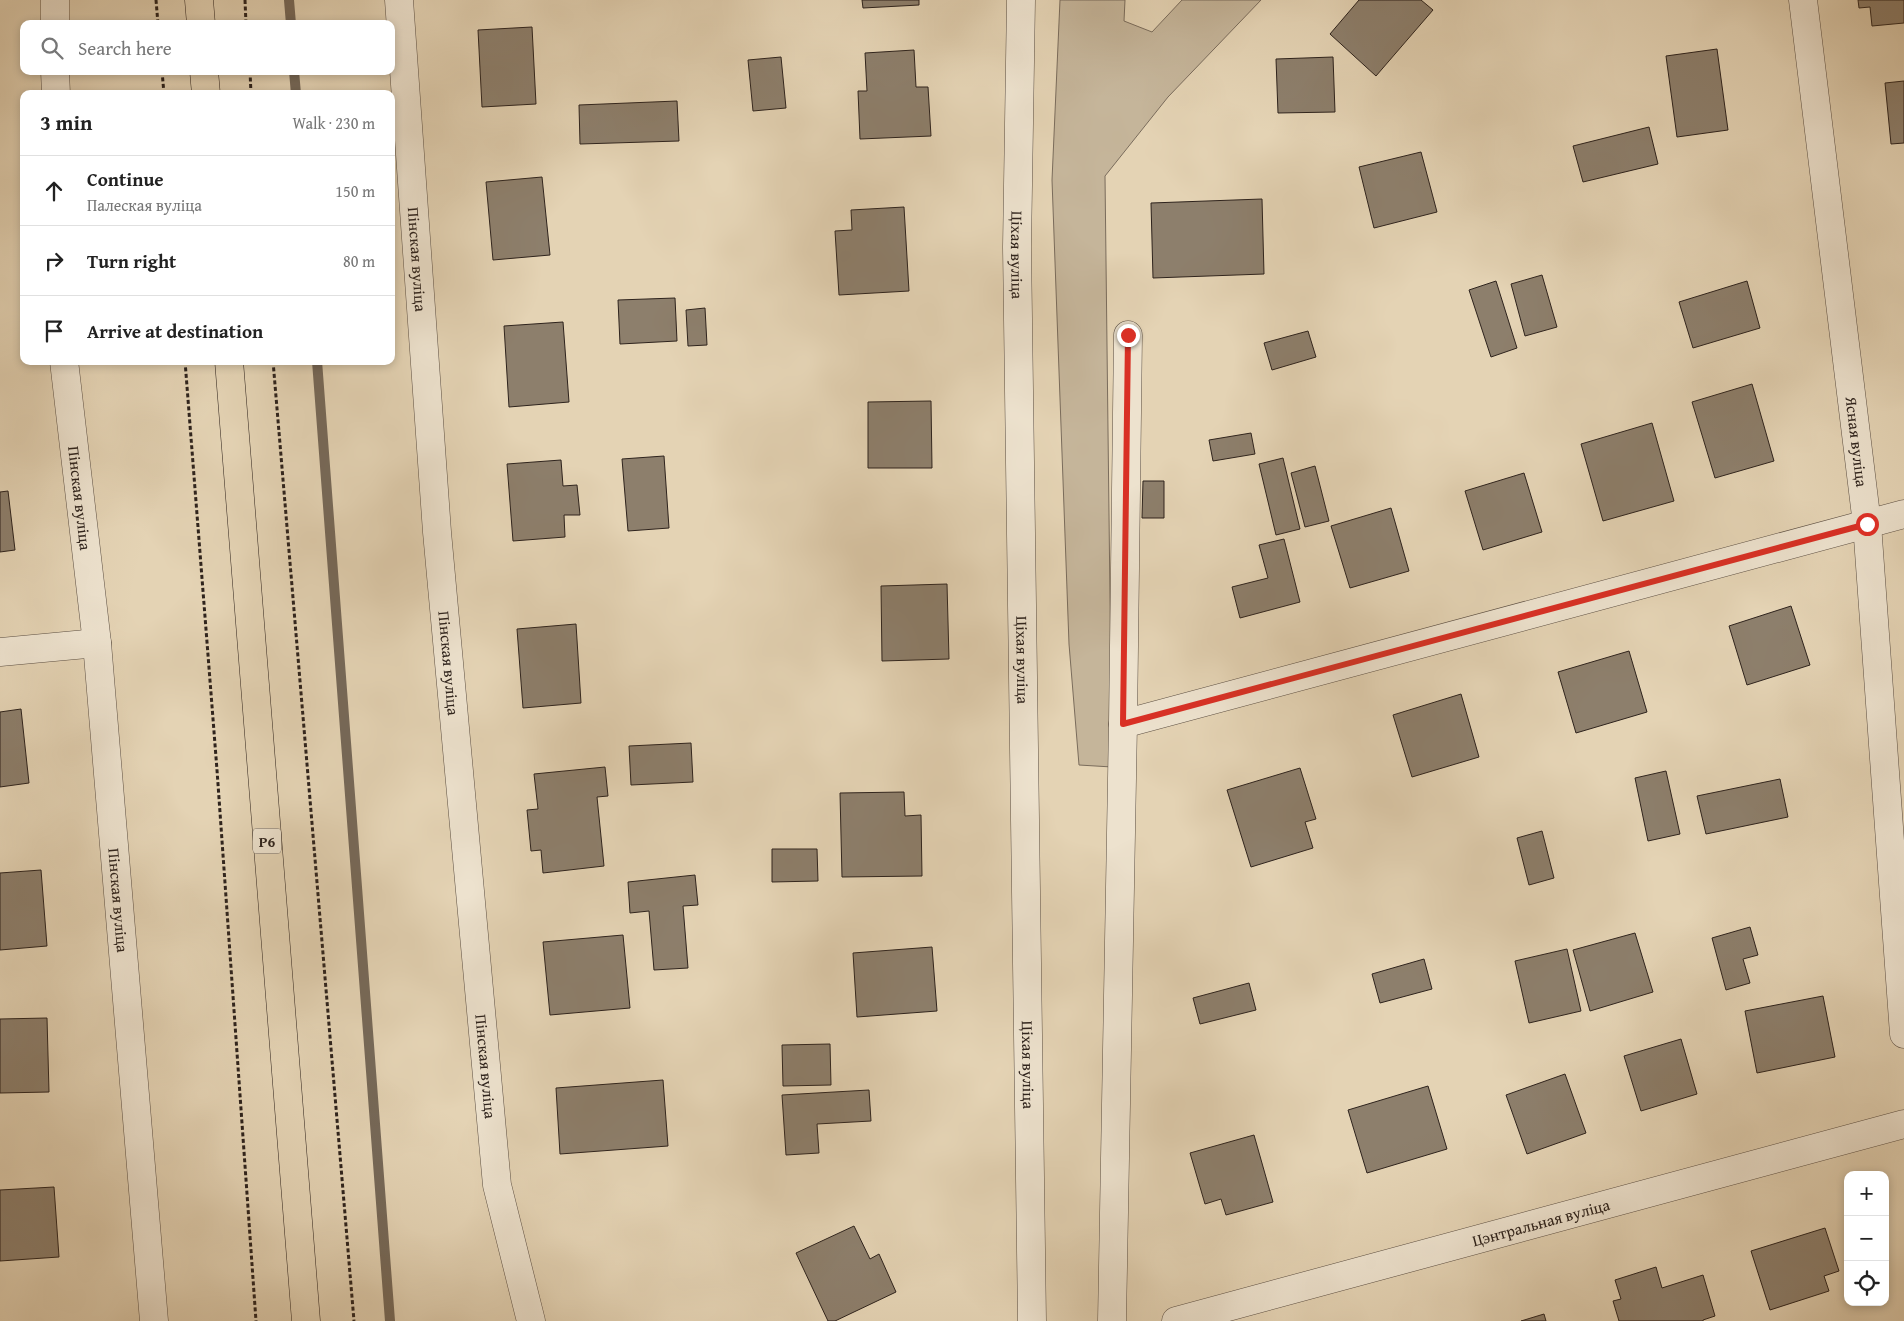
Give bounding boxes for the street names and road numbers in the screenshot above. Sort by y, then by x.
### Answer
street label: Пінская вуліца [402,206,433,313]
street label: Ціхая вуліца [1005,211,1030,300]
street label: Ясная вуліца [1839,394,1874,489]
street label: Пінская вуліца [62,445,98,552]
street label: Пінская вуліца [432,610,466,717]
street label: Ціхая вуліца [1010,616,1035,705]
road number: Р6 [253,828,281,854]
street label: Пінская вуліца [102,847,135,954]
street label: Пінская вуліца [469,1013,503,1120]
street label: Ціхая вуліца [1016,1021,1041,1110]
street label: Цэнтральная вуліца [1469,1192,1613,1252]

